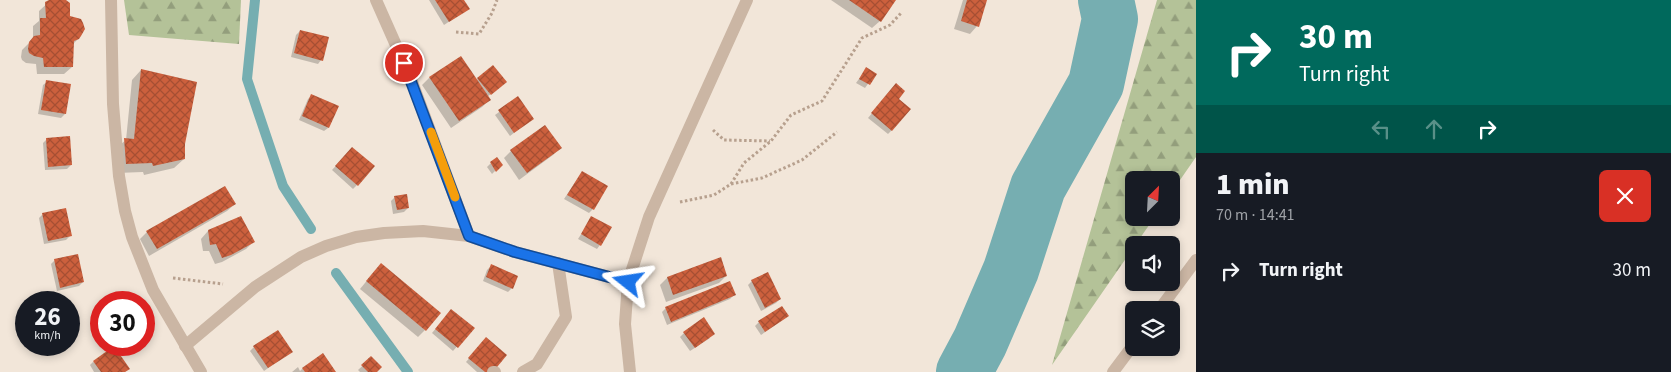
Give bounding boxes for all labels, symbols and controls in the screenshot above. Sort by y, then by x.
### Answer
text: 30 m [1299,12,1373,62]
icon: right [1216,20,1281,85]
pin [383,42,425,84]
icon: arrive [390,49,418,77]
text: Turn right [1299,58,1389,90]
icon: left [1367,115,1395,143]
icon: ahead [1420,115,1448,143]
icon: right [1473,115,1501,143]
text: 1 min [1216,163,1290,206]
button: close [1599,170,1651,222]
north arrow [1125,171,1180,226]
map controls [1125,171,1180,356]
text: 70 m · 14:41 [1216,204,1295,226]
button: sound [1125,236,1180,291]
position arrow [601,255,653,307]
icon: right [1216,257,1244,285]
text: Turn right [1259,257,1343,284]
text: 30 m [1613,257,1651,284]
speed limit sign: 30 [90,291,155,356]
text: 26 [34,299,61,335]
button: layers [1125,301,1180,356]
text: km/h [34,327,61,344]

